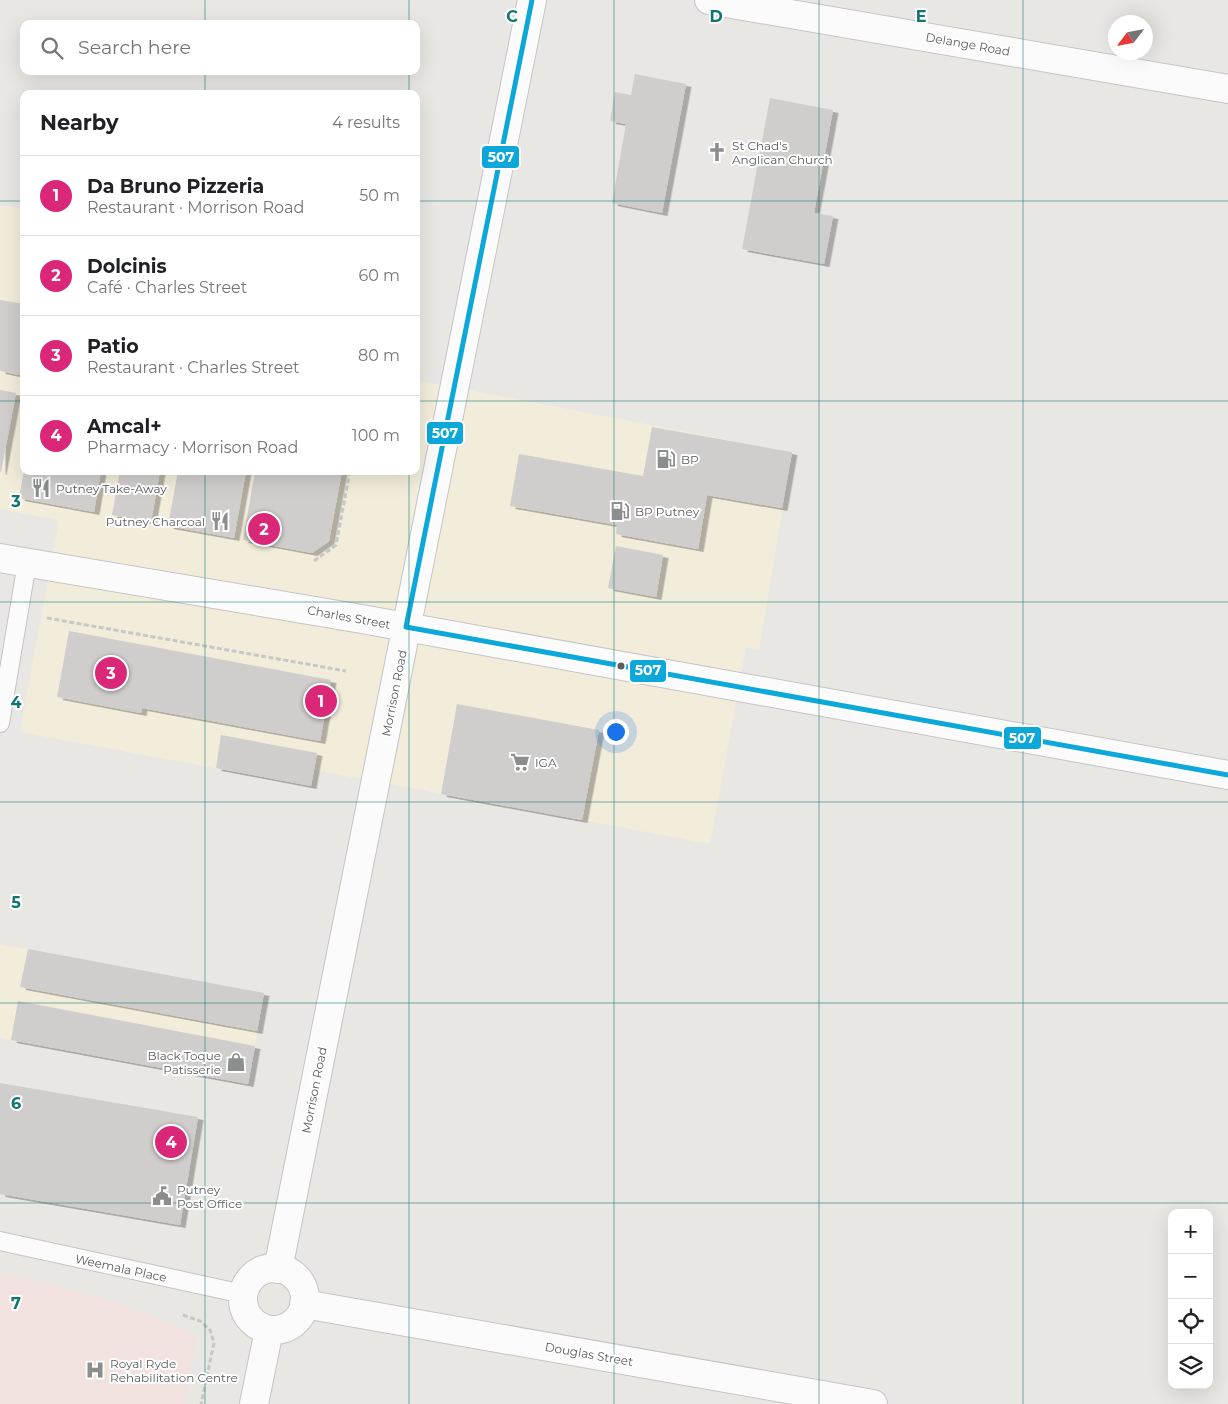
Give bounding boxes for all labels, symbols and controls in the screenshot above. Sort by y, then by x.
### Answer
text: C [506,7,518,26]
text: D [709,7,723,26]
text: E [916,7,926,26]
north arrow [1108,15,1153,60]
search box [20,20,420,75]
street label: Delange Road [925,29,1011,59]
icon: search [38,34,66,62]
text: Search here [78,36,191,59]
text: Nearby [40,110,119,135]
text: 4 results [332,113,400,132]
place label: St Chad's Anglican Church [732,138,833,167]
church icon: St Chad's Anglican Church [706,141,728,163]
line badge: 507 [481,145,520,169]
text: 507 [488,148,515,166]
text: Da Bruno Pizzeria [87,175,264,198]
text: 1 [53,186,59,205]
text: 50 m [359,186,400,205]
text: Restaurant · Morrison Road [87,198,304,217]
text: Dolcinis [87,255,167,278]
text: 2 [51,266,61,285]
text: 60 m [358,266,400,285]
text: Café · Charles Street [87,278,247,297]
text: Patio [87,335,139,358]
text: 3 [51,346,61,365]
text: 80 m [358,346,400,365]
text: Restaurant · Charles Street [87,358,300,377]
text: Amcal+ [87,415,162,438]
line badge: 507 [426,421,464,445]
text: 507 [432,424,459,442]
text: 4 [50,426,62,445]
text: 100 m [352,426,400,445]
text: Pharmacy · Morrison Road [87,438,298,457]
fuel station icon: BP [655,448,677,470]
place label: BP [681,452,699,467]
restaurant icon: Putney Take-Away [30,477,52,499]
place label: Putney Take-Away [56,481,167,496]
text: 3 [10,492,21,511]
fuel station icon: BP Putney [609,500,631,522]
place label: BP Putney [635,504,700,519]
restaurant icon: Putney Charcoal [209,510,231,532]
pin: 2 [248,510,280,548]
place label: Putney Charcoal [106,514,205,529]
street label: Charles Street [306,602,392,632]
street label: Morrison Road [378,649,410,737]
pin: 3 [95,654,127,692]
line badge: 507 [629,659,667,683]
unlabelled marker [616,661,626,671]
text: 507 [635,661,662,679]
pin: 1 [305,682,337,720]
text: 4 [10,693,22,712]
your location [603,719,629,745]
line badge: 507 [1003,726,1042,750]
text: 507 [1009,729,1036,747]
supermarket icon: IGA [509,751,531,773]
place label: IGA [535,755,557,770]
text: 5 [11,893,21,912]
street label: Morrison Road [298,1046,330,1134]
place label: Black Toque Patisserie [147,1048,221,1077]
shop icon: Black Toque Patisserie [225,1051,247,1073]
text: 6 [11,1094,21,1113]
pin: 4 [155,1123,187,1161]
place label: Putney Post Office [177,1182,242,1211]
public building icon: Putney Post Office [151,1185,173,1207]
map controls [1168,1209,1213,1389]
button: + [1168,1209,1213,1254]
street label: Weemala Place [74,1251,168,1285]
button: − [1168,1254,1213,1299]
text: 7 [11,1294,21,1313]
button: locate [1168,1299,1213,1344]
street label: Douglas Street [544,1339,634,1369]
button: layers [1168,1344,1213,1389]
place label: Royal Ryde Rehabilitation Centre [110,1356,238,1385]
hospital icon: Royal Ryde Rehabilitation Centre [84,1359,106,1381]

